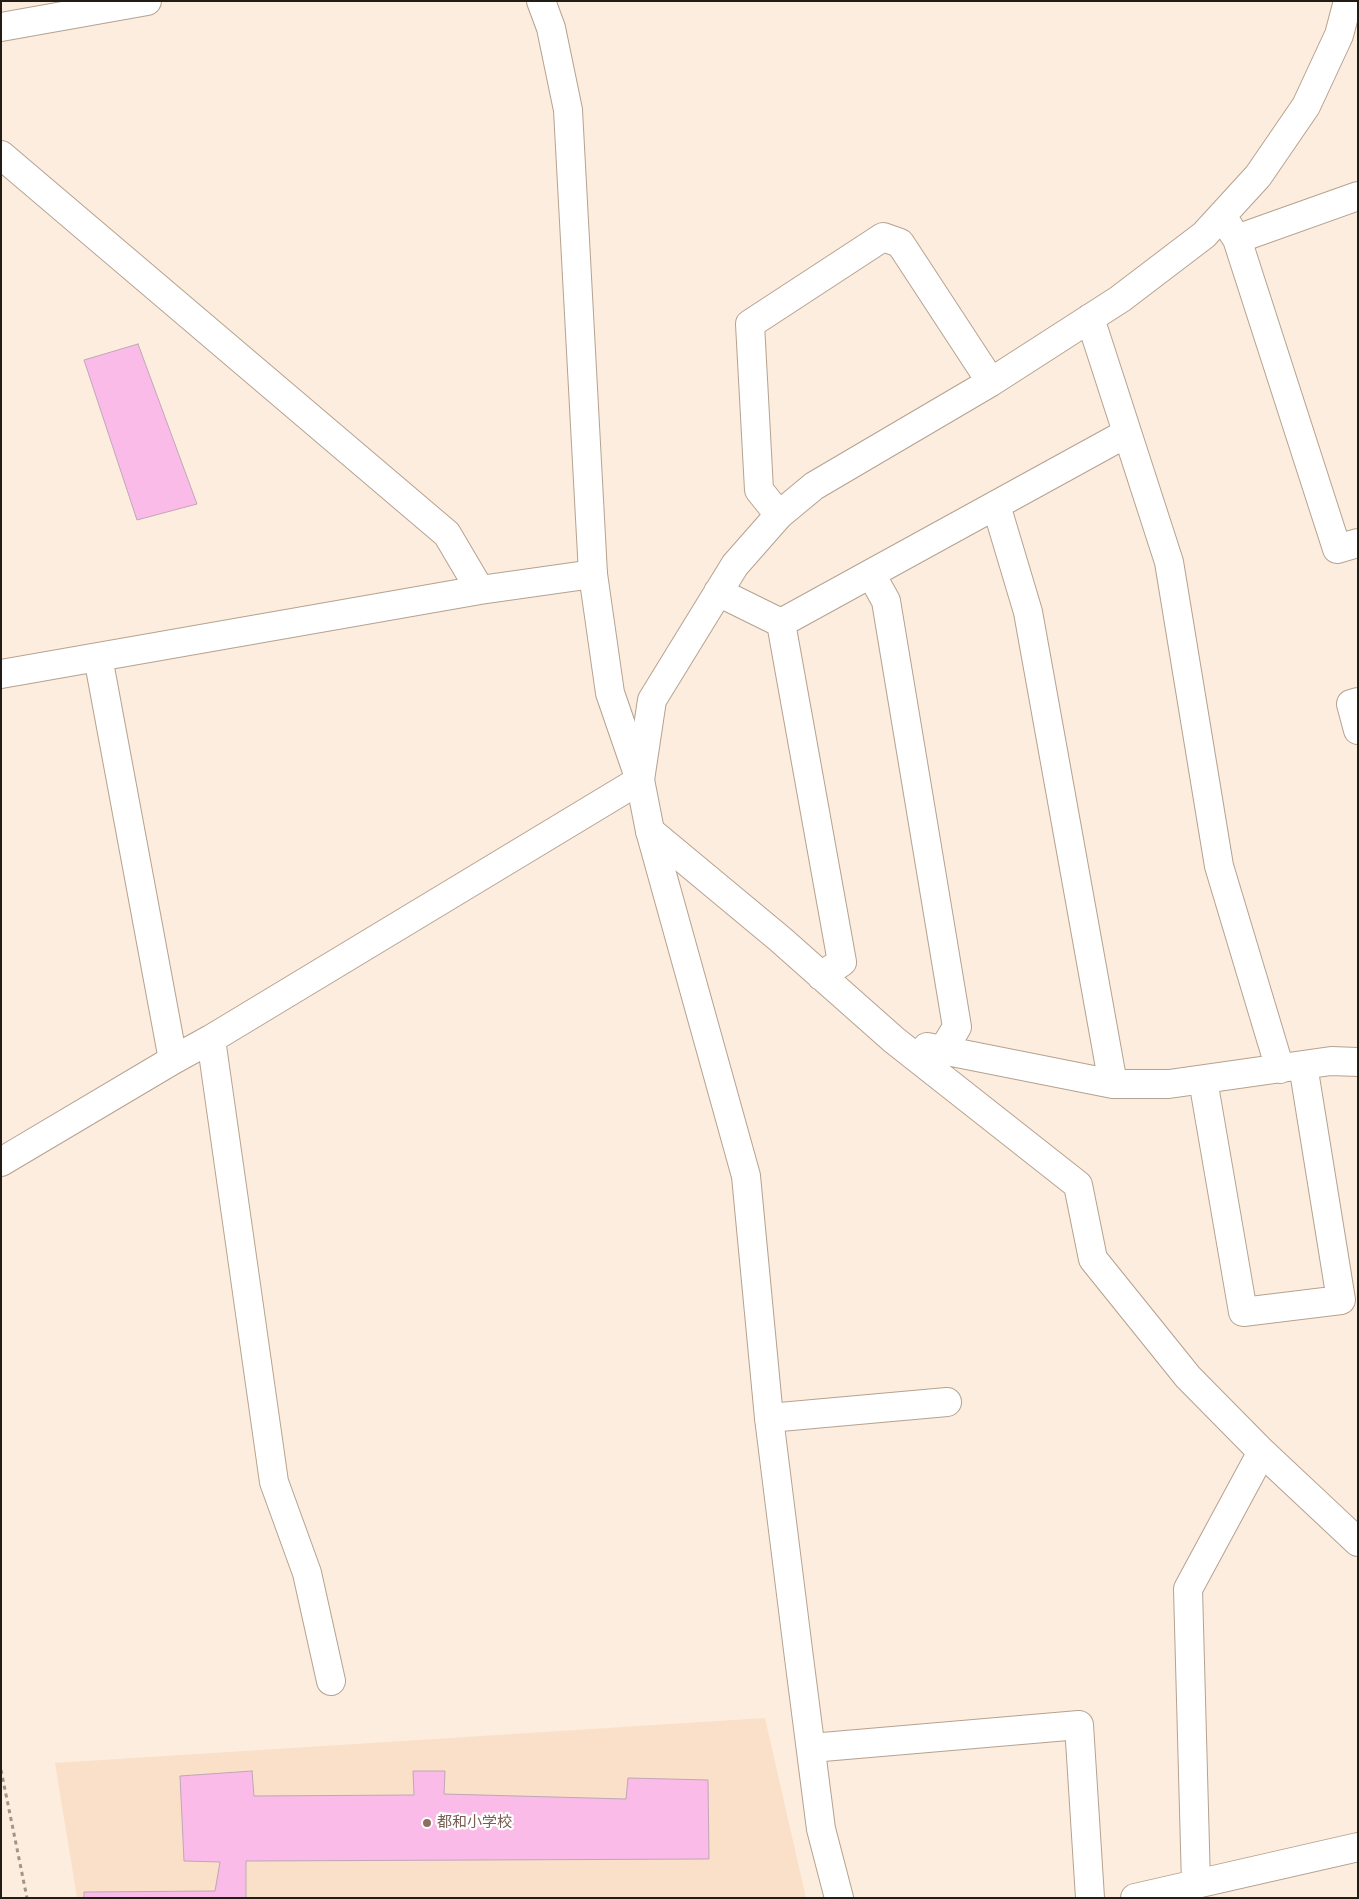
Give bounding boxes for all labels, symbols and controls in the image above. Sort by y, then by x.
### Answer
place label: 都和小学校 [437,1814,512,1832]
marker: 都和小学校 [421,1817,433,1829]

